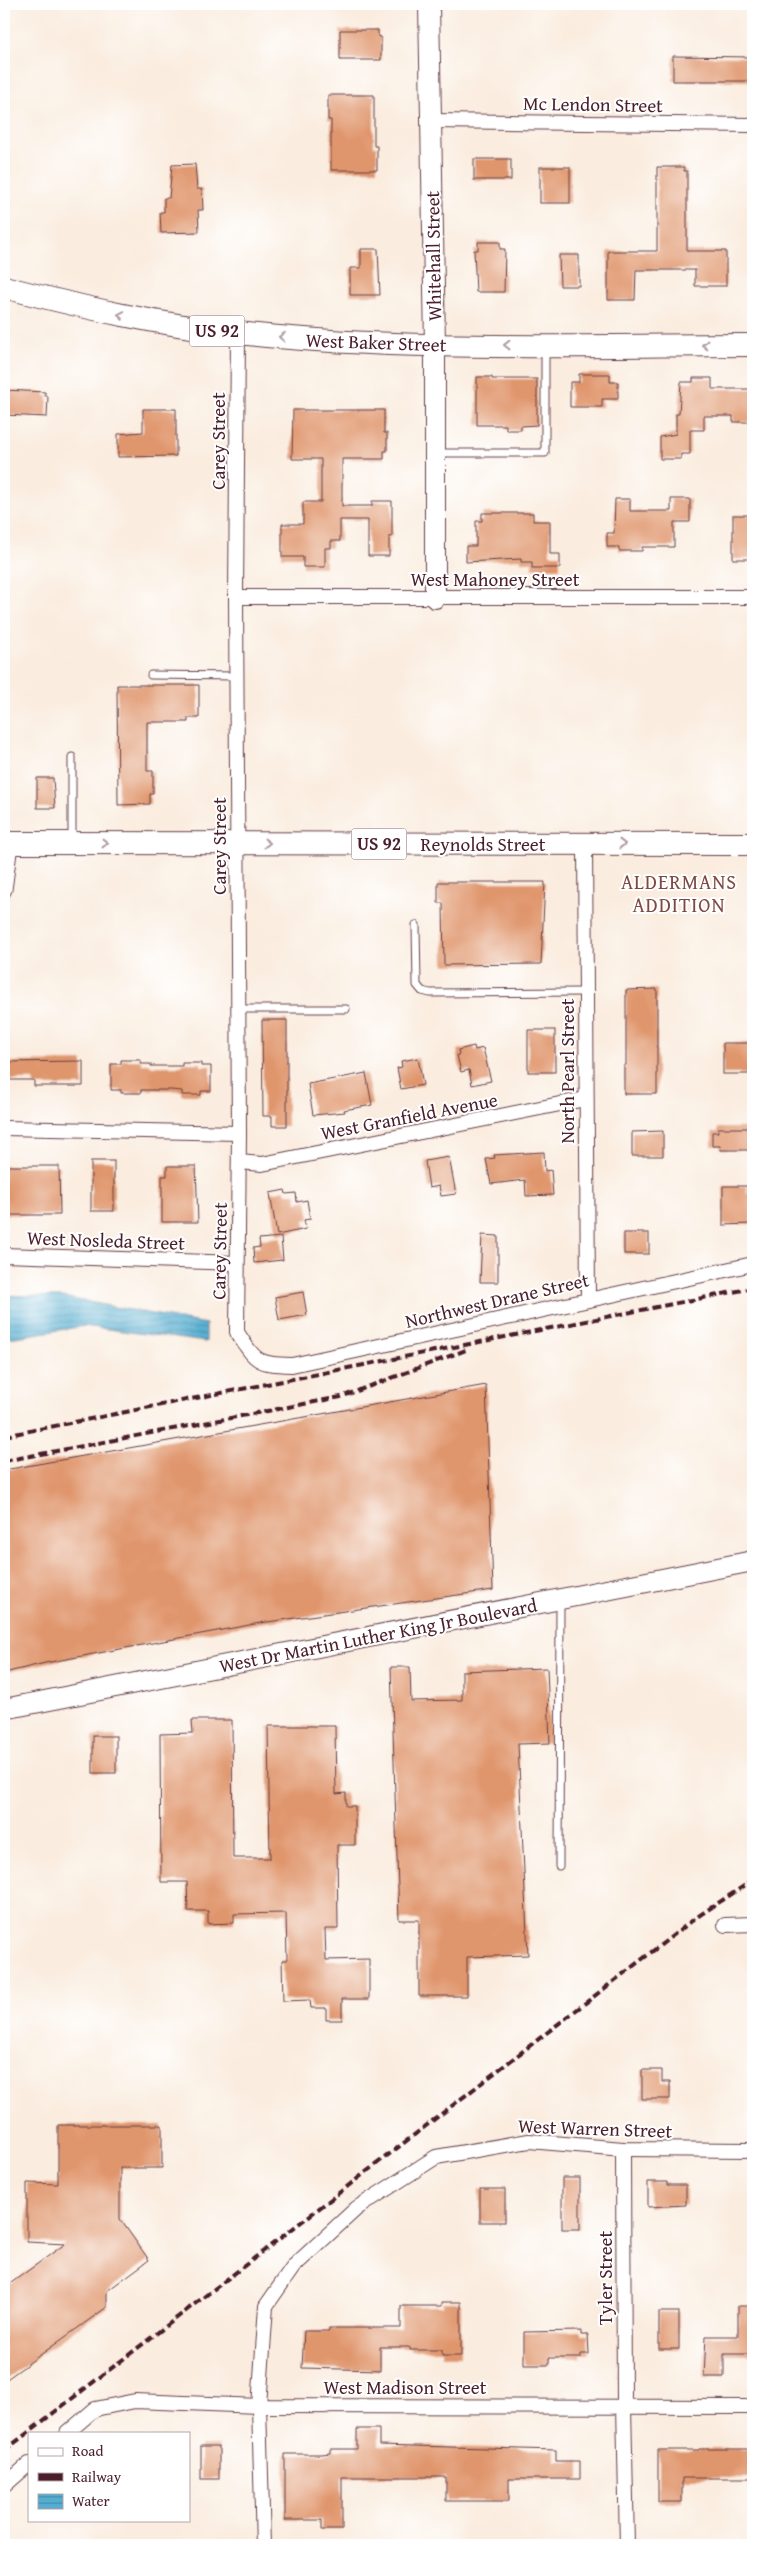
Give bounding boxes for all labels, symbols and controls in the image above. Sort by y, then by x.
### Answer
street label: Mc Lendon Street [523,89,663,119]
street label: Whitehall Street [418,190,448,321]
one-way arrow [116,310,125,320]
road number: US 92 [190,316,244,346]
street label: West Baker Street [305,326,447,358]
one-way arrow [277,332,285,343]
one-way arrow [503,340,510,350]
one-way arrow [700,340,708,350]
street label: Carey Street [204,392,232,490]
street label: West Mahoney Street [411,565,580,593]
street label: Carey Street [205,797,233,895]
road number: US 92 [352,829,406,860]
street label: Reynolds Street [421,830,546,858]
one-way arrow [102,838,109,848]
one-way arrow [264,838,272,848]
one-way arrow [619,839,627,849]
district label: ALDERMANS ADDITION [621,867,737,919]
street label: North Pearl Street [553,998,581,1144]
street label: West Granfield Avenue [318,1085,500,1147]
street label: Carey Street [204,1202,234,1300]
street label: West Nosleda Street [27,1223,186,1257]
street label: Northwest Drane Street [402,1265,592,1335]
street label: West Dr Martin Luther King Jr Boulevard [217,1590,540,1680]
street label: West Warren Street [517,2111,673,2145]
street label: Tyler Street [591,2230,619,2325]
street label: West Madison Street [324,2373,487,2401]
legend [28,2432,190,2522]
text: Road [72,2440,103,2461]
text: Railway [72,2466,122,2487]
text: Water [72,2490,110,2511]

